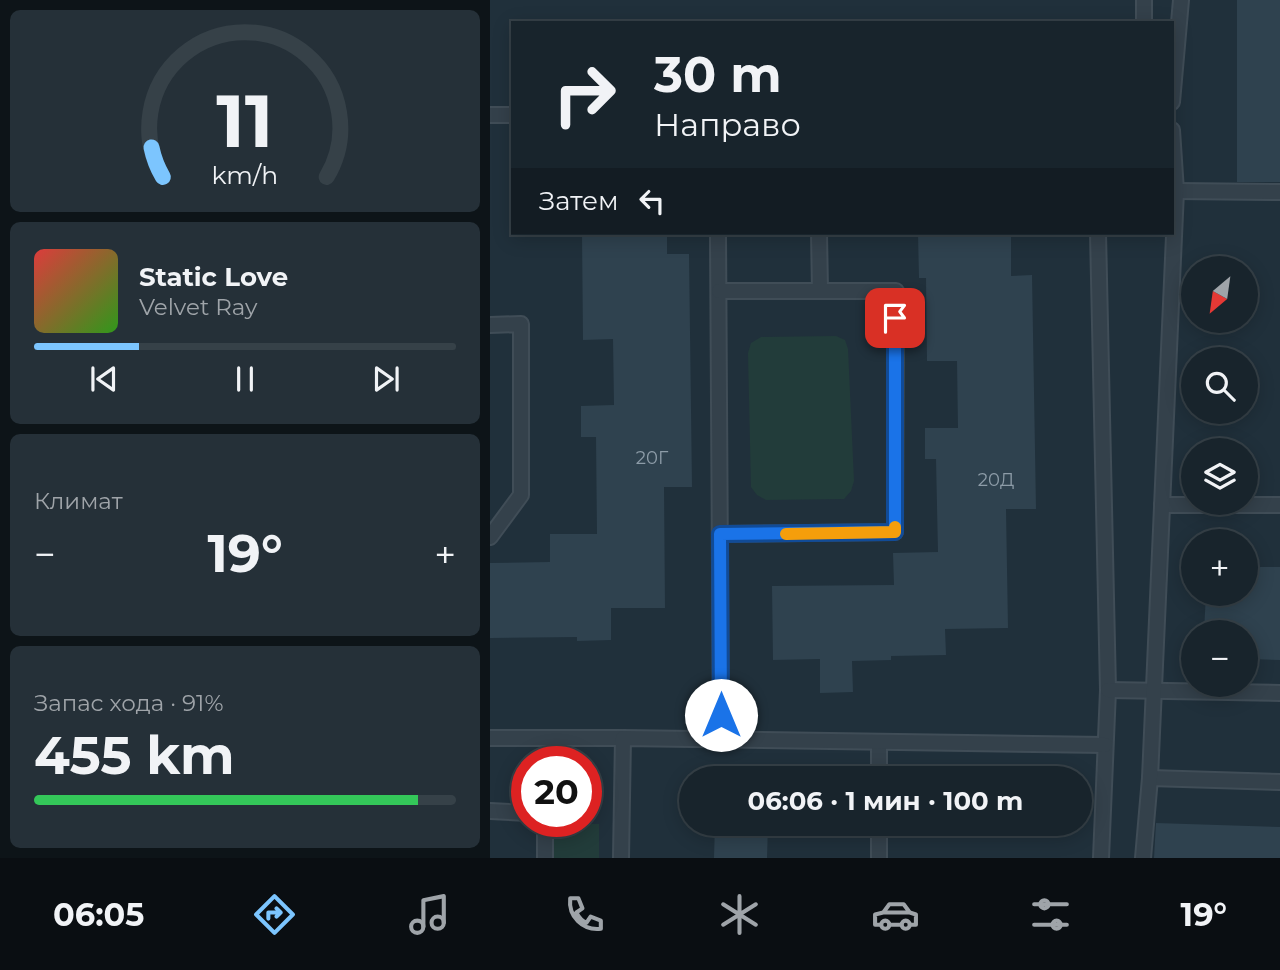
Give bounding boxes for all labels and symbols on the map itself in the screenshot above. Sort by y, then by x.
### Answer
north arrow [1181,256,1258,332]
pin [865,288,925,348]
house number: 20Г [636,447,669,469]
house number: 20Д [978,469,1014,491]
position arrow [684,678,758,752]
speed limit sign: 20 [511,746,602,837]

